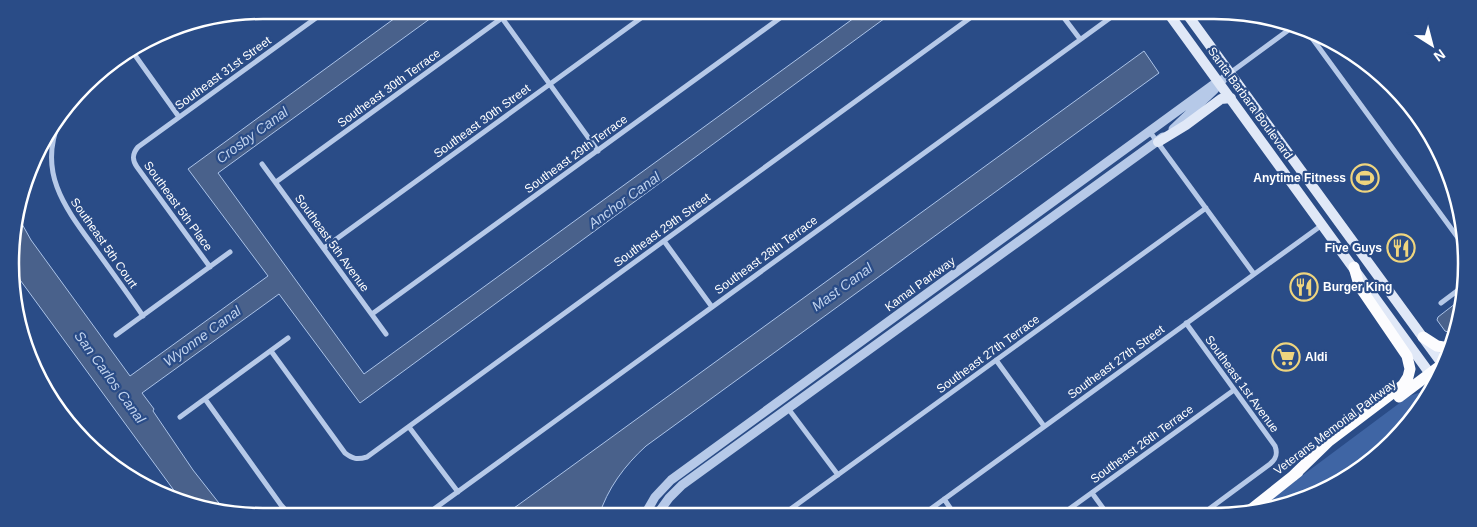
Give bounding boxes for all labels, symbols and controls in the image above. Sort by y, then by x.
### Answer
north arrow [1407,20,1457,70]
street label: Southeast 31st Street [172,33,274,113]
street label: Santa Barbara Boulevard [1205,44,1295,162]
street label: Southeast 30th Terrace [335,46,443,130]
text: N [1431,46,1448,65]
street label: Southeast 30th Street [431,81,534,161]
water label: Crosby Canal [213,103,292,166]
street label: Southeast 29th Terrace [522,112,630,196]
street label: Southeast 5th Place [141,158,215,254]
sports icon: Anytime Fitness [1350,163,1380,193]
water label: Anchor Canal [584,168,664,232]
place label: Anytime Fitness [1253,171,1346,185]
street label: Southeast 29th Street [611,190,714,270]
street label: Southeast 5th Avenue [292,191,372,295]
street label: Southeast 5th Court [68,195,141,291]
street label: Southeast 28th Terrace [712,213,820,297]
restaurant icon: Five Guys [1386,233,1416,263]
place label: Five Guys [1325,241,1382,255]
street label: Kamal Parkway [882,254,958,314]
water label: Mast Canal [809,259,876,314]
restaurant icon: Burger King [1289,272,1319,302]
place label: Burger King [1323,280,1392,294]
water label: Wyonne Canal [160,302,245,369]
street label: Southeast 27th Terrace [934,312,1042,396]
street label: Southeast 27th Street [1065,322,1168,402]
water label: San Carlos Canal [71,328,149,427]
street label: Southeast 1st Avenue [1202,333,1282,436]
supermarket icon: Aldi [1271,342,1301,372]
place label: Aldi [1305,350,1328,364]
street label: Veterans Memorial Parkway [1271,376,1399,478]
street label: Southeast 26th Terrace [1088,402,1196,486]

